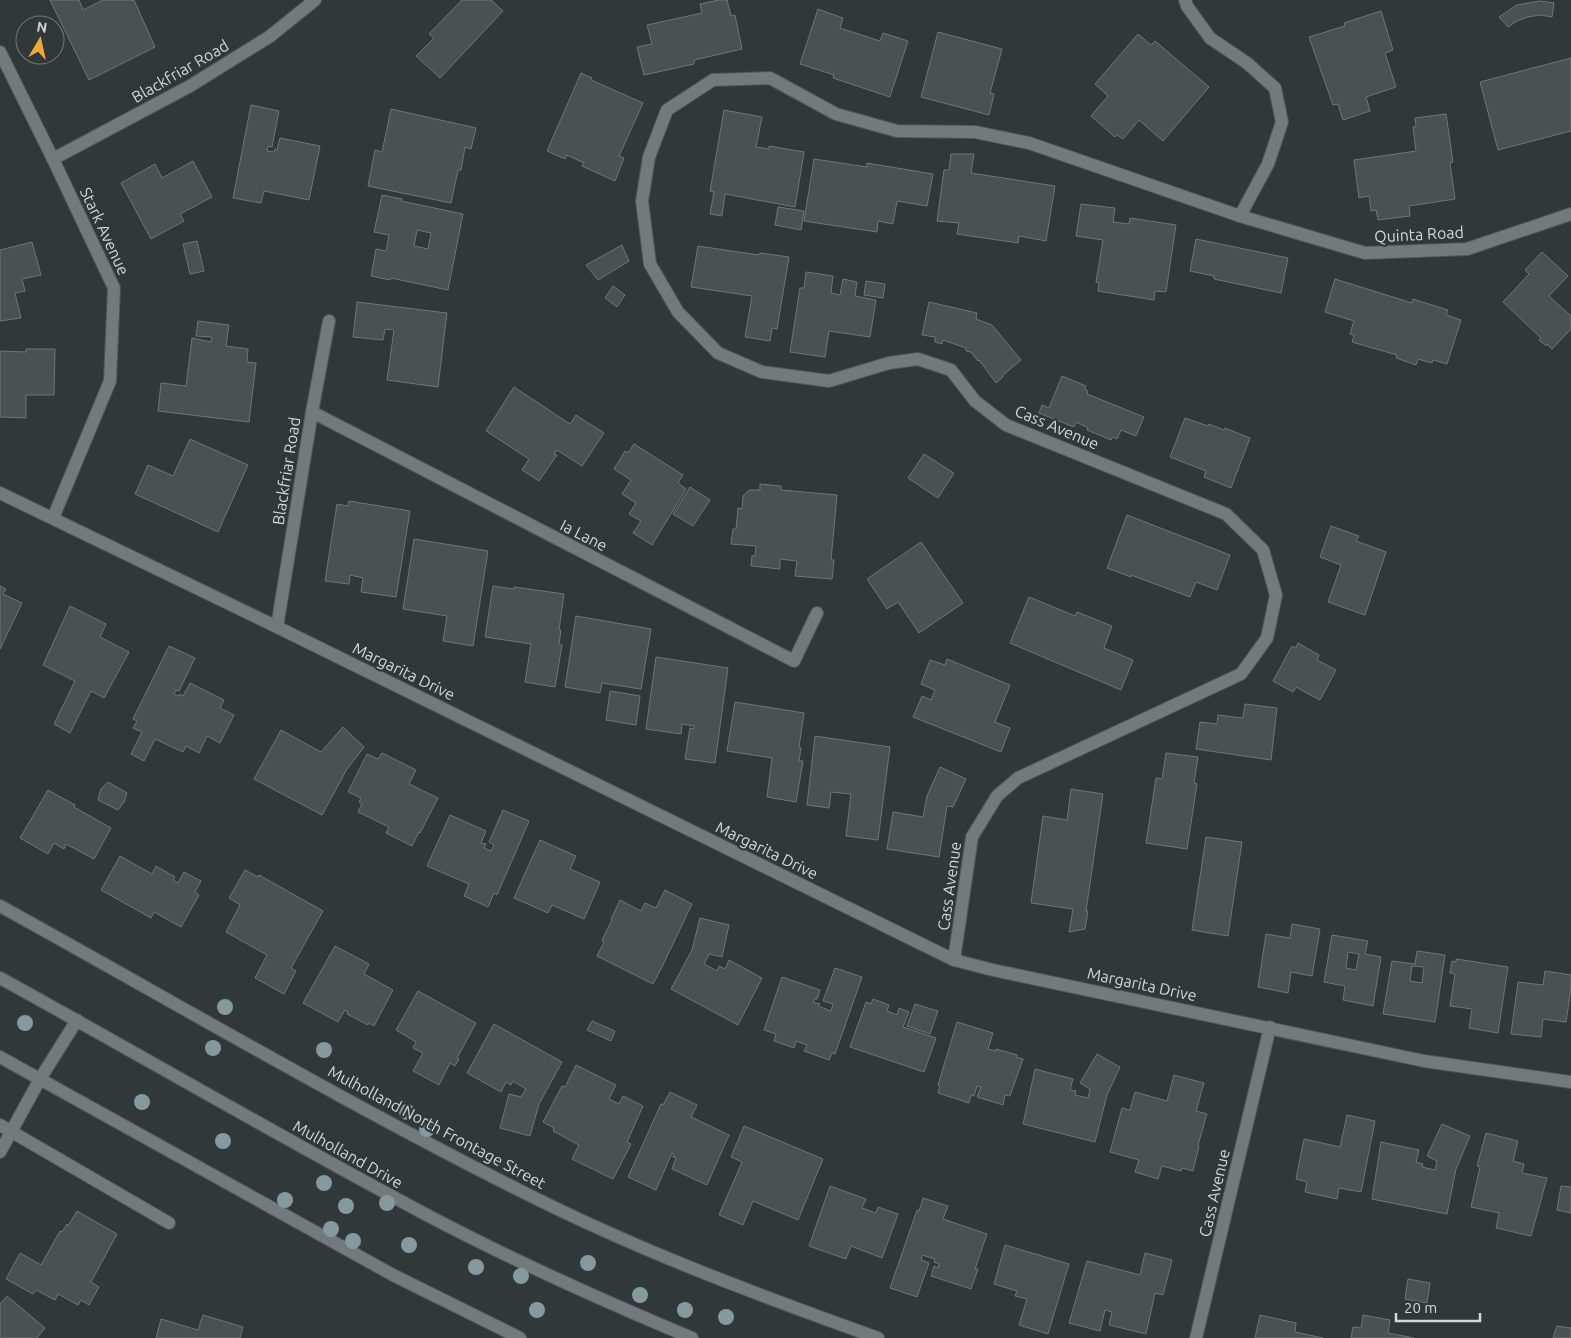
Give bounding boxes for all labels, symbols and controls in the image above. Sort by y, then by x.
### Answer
north arrow [15,15,65,65]
text: N [36,18,48,36]
street label: Blackfriar Road [128,36,232,106]
street label: Stark Avenue [77,184,133,278]
street label: Quinta Road [1374,223,1464,245]
street label: Cass Avenue [1012,401,1102,453]
street label: Blackfriar Road [269,416,303,526]
street label: Ia Lane [557,516,611,554]
street label: Margarita Drive [350,638,458,704]
street label: Margarita Drive [713,817,821,883]
street label: Cass Avenue [934,840,964,932]
street label: Margarita Drive [1086,964,1198,1004]
street label: Mulholland North Frontage Street [325,1062,550,1193]
street label: Mulholland Drive [290,1116,406,1192]
street label: Cass Avenue [1195,1147,1233,1239]
scale bar [1396,1290,1480,1322]
text: 20 m [1404,1299,1437,1316]

